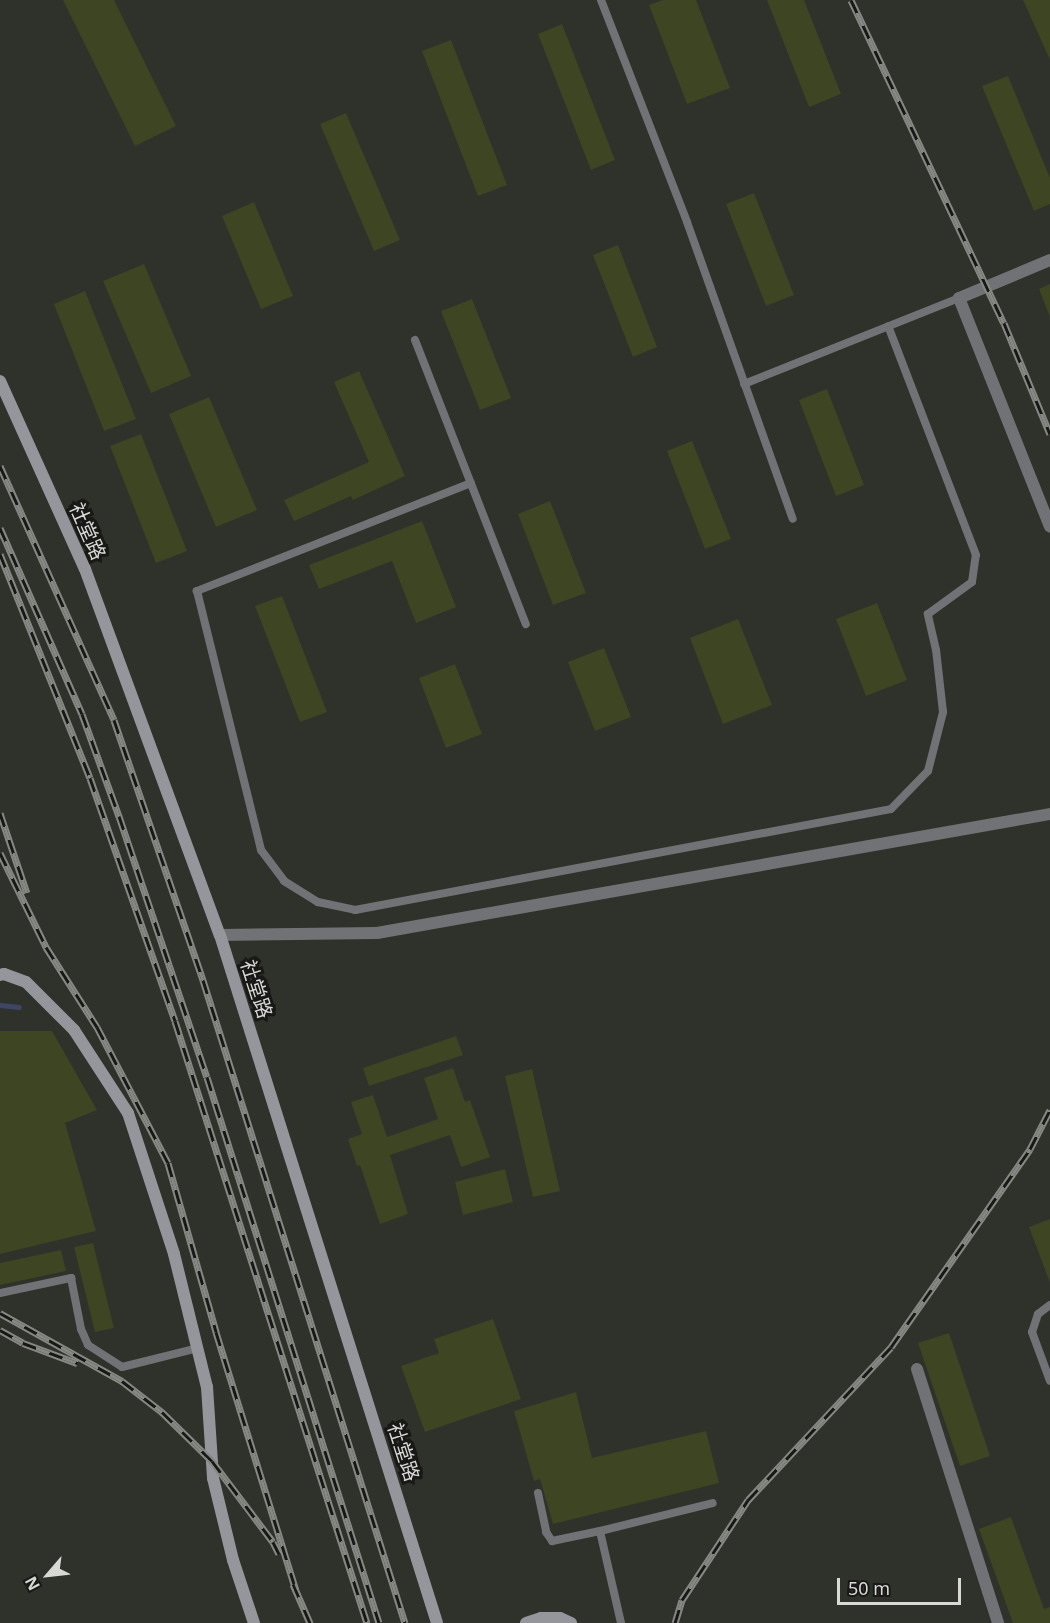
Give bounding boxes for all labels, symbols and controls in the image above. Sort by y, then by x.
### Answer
street label: 社堂路 [65,499,111,563]
street label: 社堂路 [236,957,278,1021]
street label: 社堂路 [383,1420,425,1484]
north arrow [18,1545,78,1605]
scale bar [840,1566,964,1604]
text: N [19,1573,45,1594]
text: 50 m [848,1576,890,1600]

